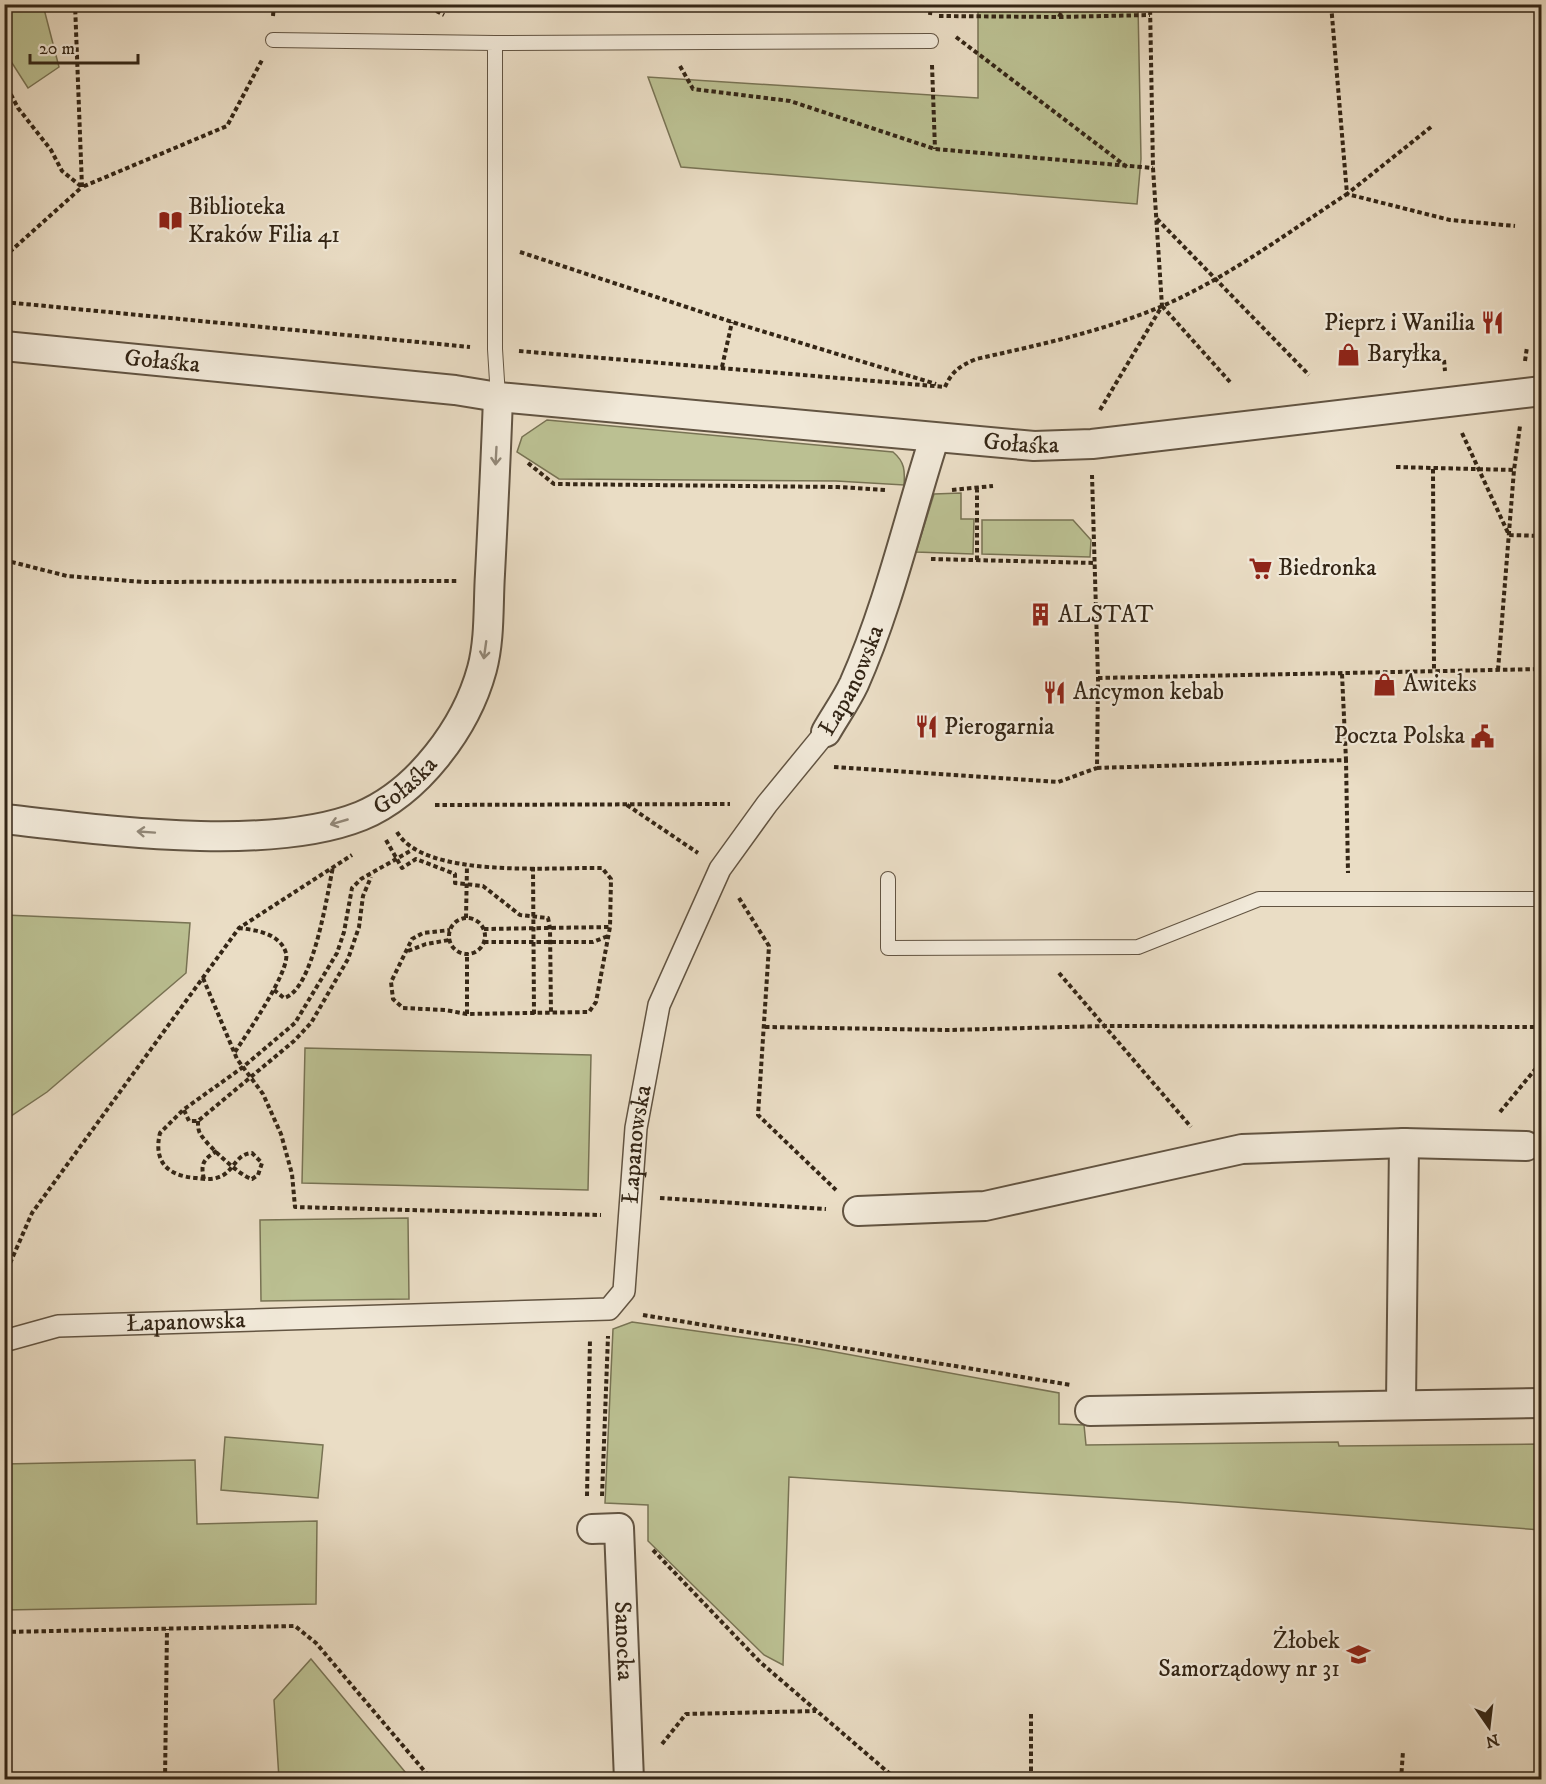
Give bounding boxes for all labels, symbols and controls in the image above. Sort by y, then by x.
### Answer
scale bar [30,27,138,65]
text: 20 m [39,38,75,60]
place label: Biblioteka Kraków Filia 41 [188,192,340,250]
library icon: Biblioteka Kraków Filia 41 [157,208,183,234]
place label: Pieprz i Wanilia [1324,308,1476,338]
restaurant icon: Pieprz i Wanilia [1480,310,1506,336]
place label: Baryłka [1367,339,1442,369]
shop icon: Baryłka [1336,341,1362,367]
street label: Gołaśka [123,343,202,380]
street label: Gołaśka [982,426,1060,461]
one-way arrow [490,445,501,465]
place label: Biedronka [1278,553,1377,583]
supermarket icon: Biedronka [1247,555,1273,581]
place label: ALSTAT [1058,600,1154,630]
building icon: ALSTAT [1027,602,1053,628]
street label: Łapanowska [812,620,891,741]
one-way arrow [480,640,491,660]
place label: Awiteks [1403,669,1477,699]
shop icon: Awiteks [1372,671,1398,697]
place label: Ancymon kebab [1073,677,1224,707]
restaurant icon: Ancymon kebab [1042,679,1068,705]
place label: Pierogarnia [944,712,1055,742]
restaurant icon: Pierogarnia [913,714,939,740]
place label: Poczta Polska [1334,721,1466,751]
public building icon: Poczta Polska [1470,723,1496,749]
street label: Gołaśka [368,750,445,822]
one-way arrow [330,817,349,829]
one-way arrow [136,826,156,837]
street label: Łapanowska [615,1082,659,1205]
street label: Łapanowska [126,1305,247,1339]
street label: Sanocka [607,1601,640,1682]
place label: Żłobek Samorządowy nr 31 [1158,1625,1340,1684]
school or university icon: Żłobek Samorządowy nr 31 [1345,1642,1371,1668]
north arrow [1459,1697,1519,1757]
text: N [1484,1729,1501,1752]

